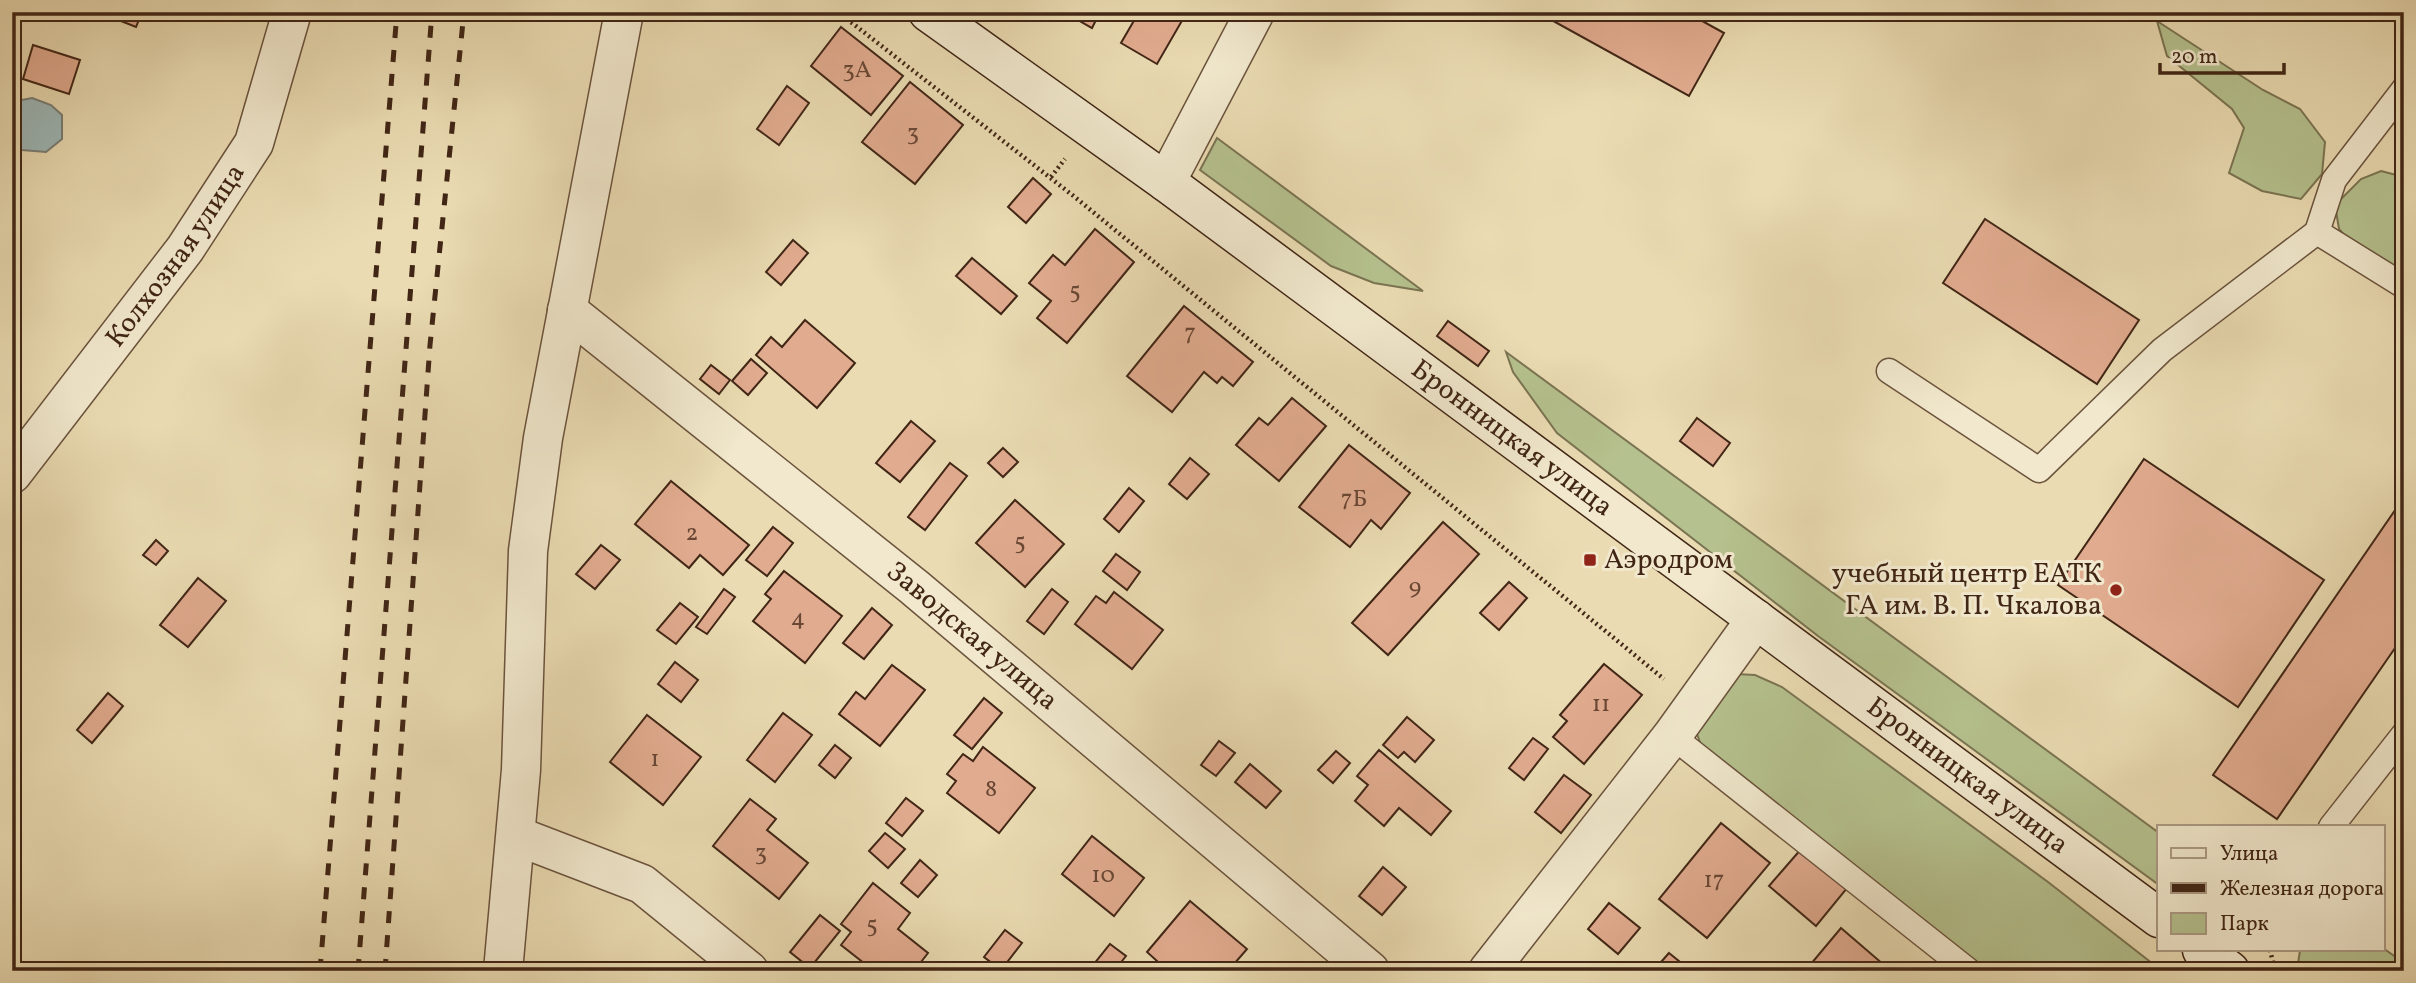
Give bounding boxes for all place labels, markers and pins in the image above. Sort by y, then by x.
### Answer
place label: Аэродром [1604,541,1733,580]
marker: Аэродром [1582,552,1598,568]
place label: учебный центр ЕАТК ГА им. В. П. Чкалова [1832,555,2102,626]
marker: учебный центр ЕАТК ГА им. В. П. Чкалова [2108,582,2124,598]

